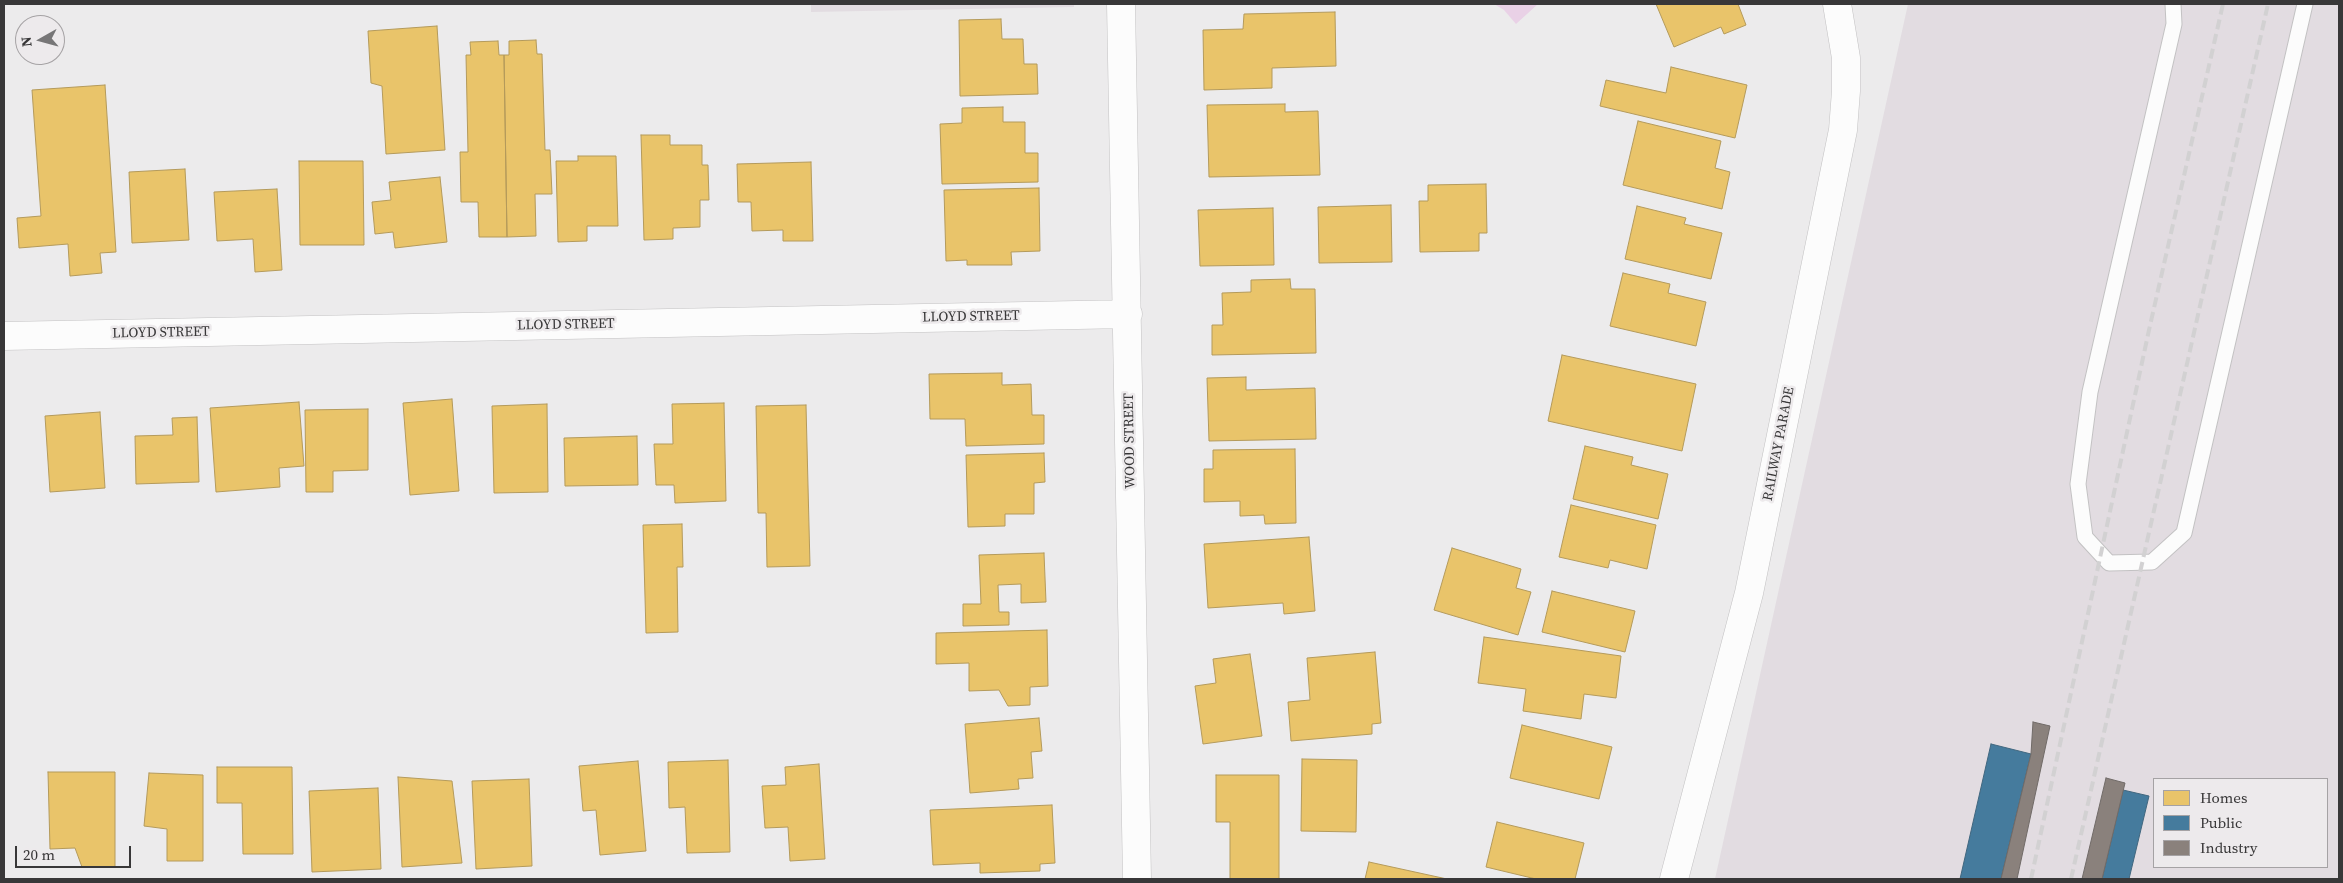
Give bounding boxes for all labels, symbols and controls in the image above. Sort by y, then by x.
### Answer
north arrow [15,15,65,65]
text: N [16,35,37,48]
street label: LLOYD STREET [922,308,1020,326]
street label: LLOYD STREET [517,316,615,334]
street label: LLOYD STREET [112,324,210,342]
street label: RAILWAY PARADE [1760,386,1798,502]
street label: WOOD STREET [1121,393,1139,489]
legend [2153,778,2328,868]
text: Homes [2200,787,2247,808]
text: Public [2200,812,2242,833]
scale bar [18,836,134,868]
text: Industry [2200,837,2257,858]
text: 20 m [23,844,55,865]

